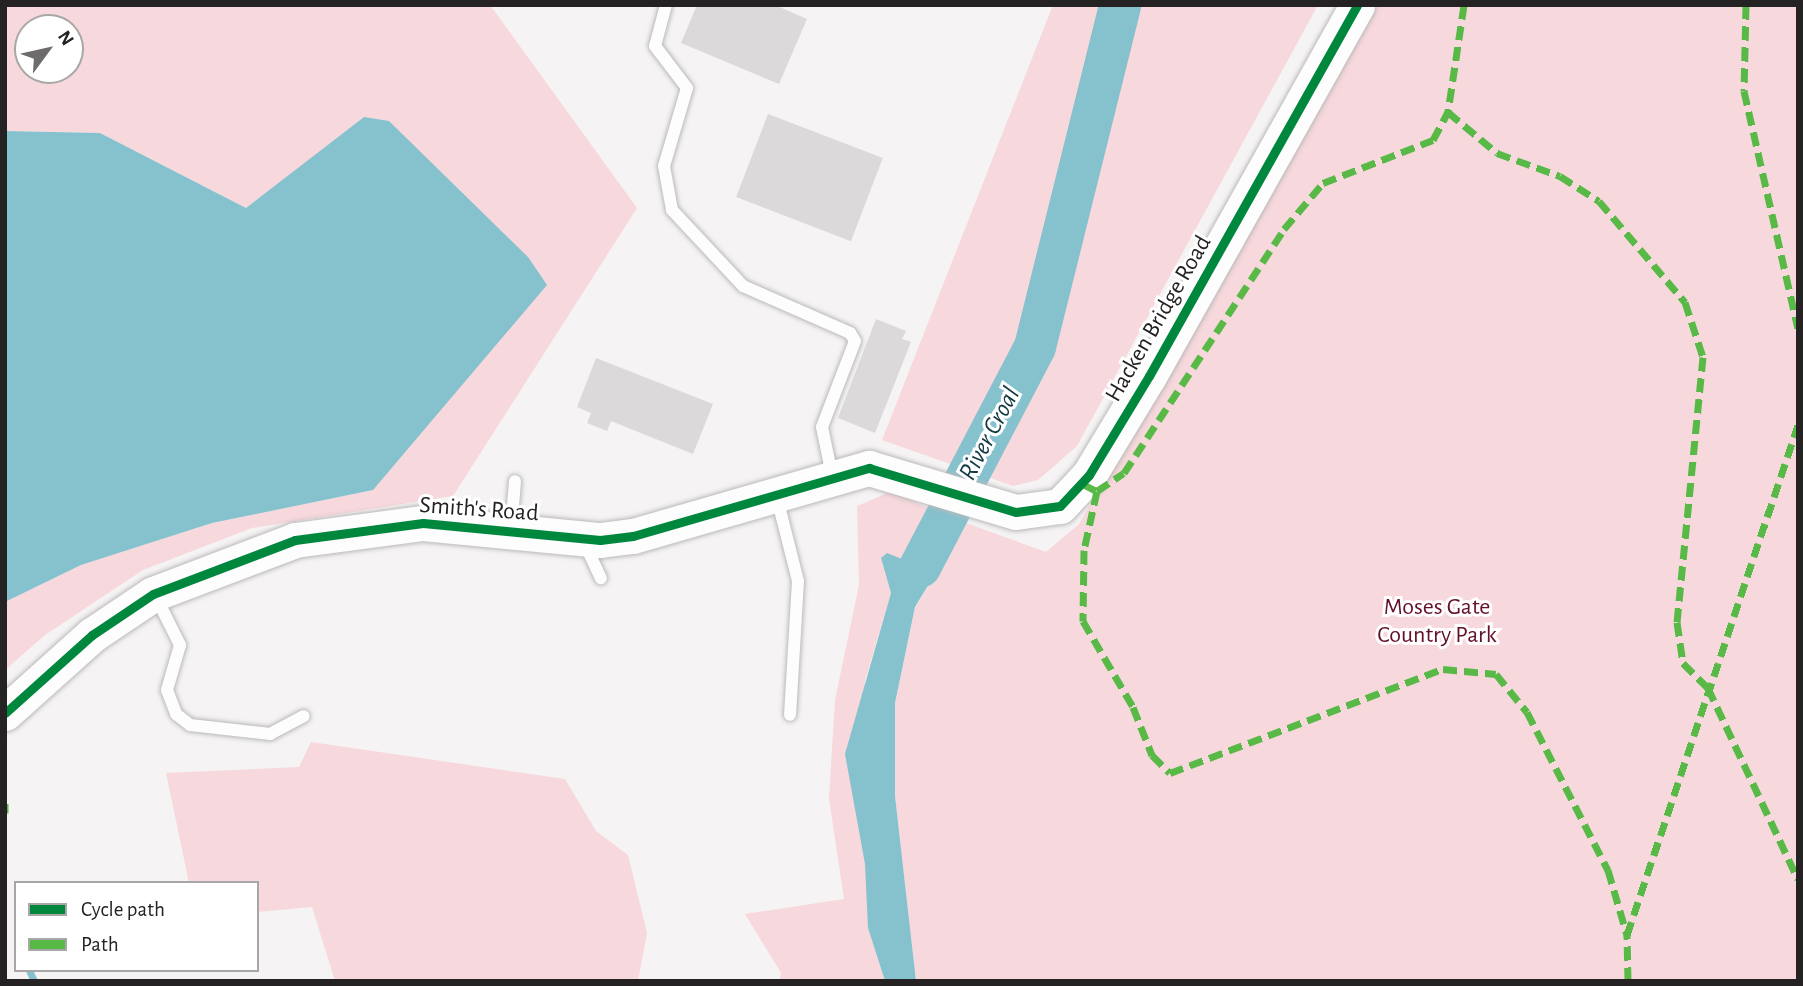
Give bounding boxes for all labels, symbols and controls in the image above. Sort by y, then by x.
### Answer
north arrow [14,14,84,84]
text: N [54,28,77,49]
street label: Hacken Bridge Road [1100,231,1218,407]
water label: River Croal [952,382,1028,486]
street label: Smith's Road [419,491,539,529]
park label: Moses Gate Country Park [1377,594,1497,650]
legend [14,881,259,972]
text: Cycle path [81,899,165,920]
text: Path [81,934,119,955]

